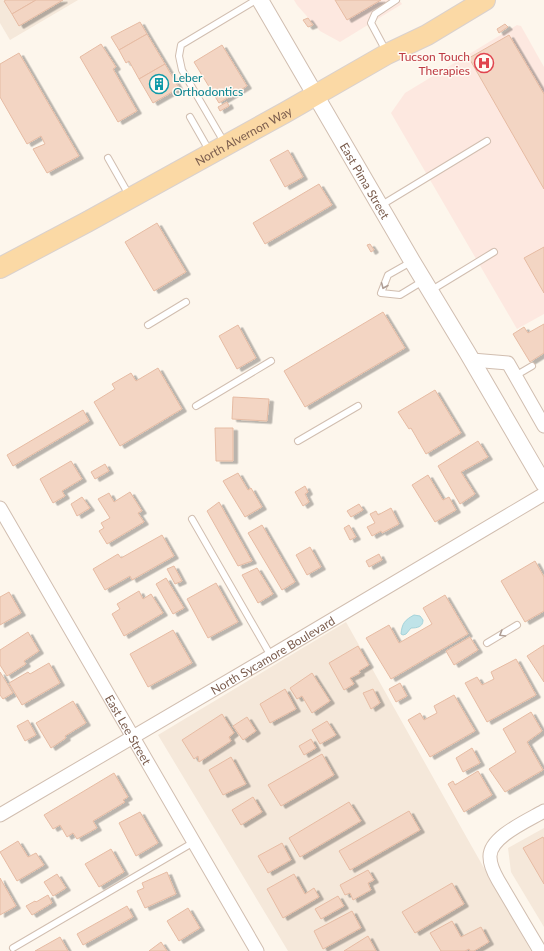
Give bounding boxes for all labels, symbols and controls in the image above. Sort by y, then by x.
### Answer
place label: Tucson Touch Therapies [399,49,470,78]
hospital icon: Tucson Touch Therapies [473,52,495,74]
place label: Leber Orthodontics [173,70,243,99]
building icon: Leber Orthodontics [148,73,170,95]
street label: North Alvernon Way [192,102,295,168]
street label: East Pima Street [337,140,394,222]
one-way arrow [381,281,389,289]
street label: North Sycamore Boulevard [208,613,337,697]
one-way arrow [499,630,506,637]
street label: East Lee Street [102,692,155,768]

